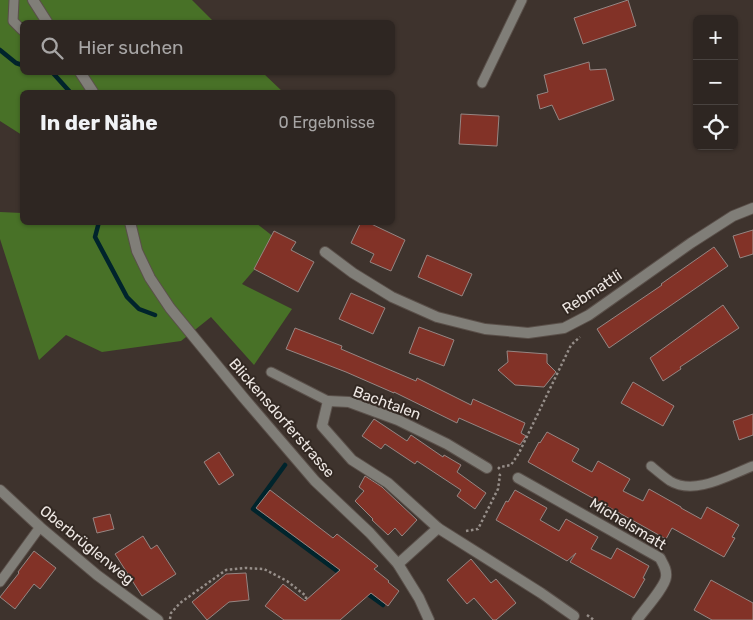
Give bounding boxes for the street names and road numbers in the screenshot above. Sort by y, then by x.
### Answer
street label: Rebmattli [559,266,625,318]
street label: Blickensdorferstrasse [225,355,339,481]
street label: Bachtalen [351,382,423,424]
street label: Michelsmatt [587,494,670,554]
street label: Oberbrüglenweg [36,502,138,588]

